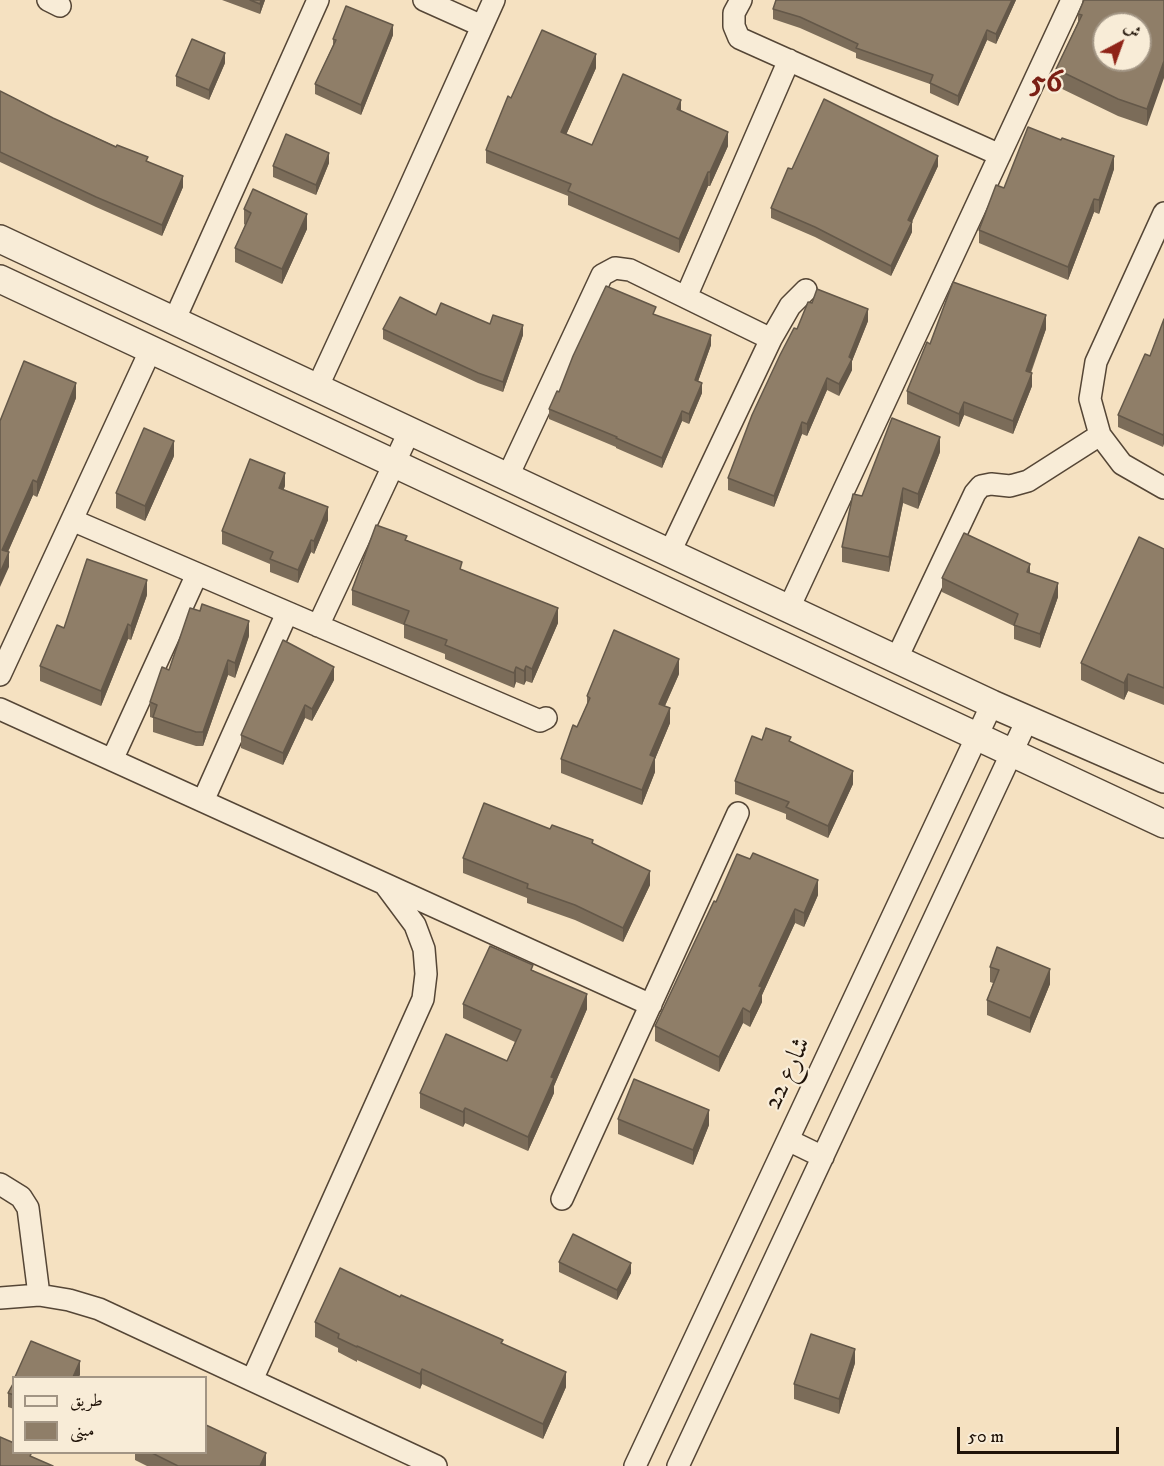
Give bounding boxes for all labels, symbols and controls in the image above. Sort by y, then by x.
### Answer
north arrow [1092,12,1152,72]
text: ش [1120,17,1145,43]
district label: 56 [1030,65,1062,103]
street label: شارع 22 [759,1033,819,1115]
legend [12,1376,207,1454]
text: طريق [70,1390,103,1412]
scale bar [960,1415,1122,1453]
text: مبنى [70,1420,95,1442]
text: 50 m [968,1426,1004,1448]

